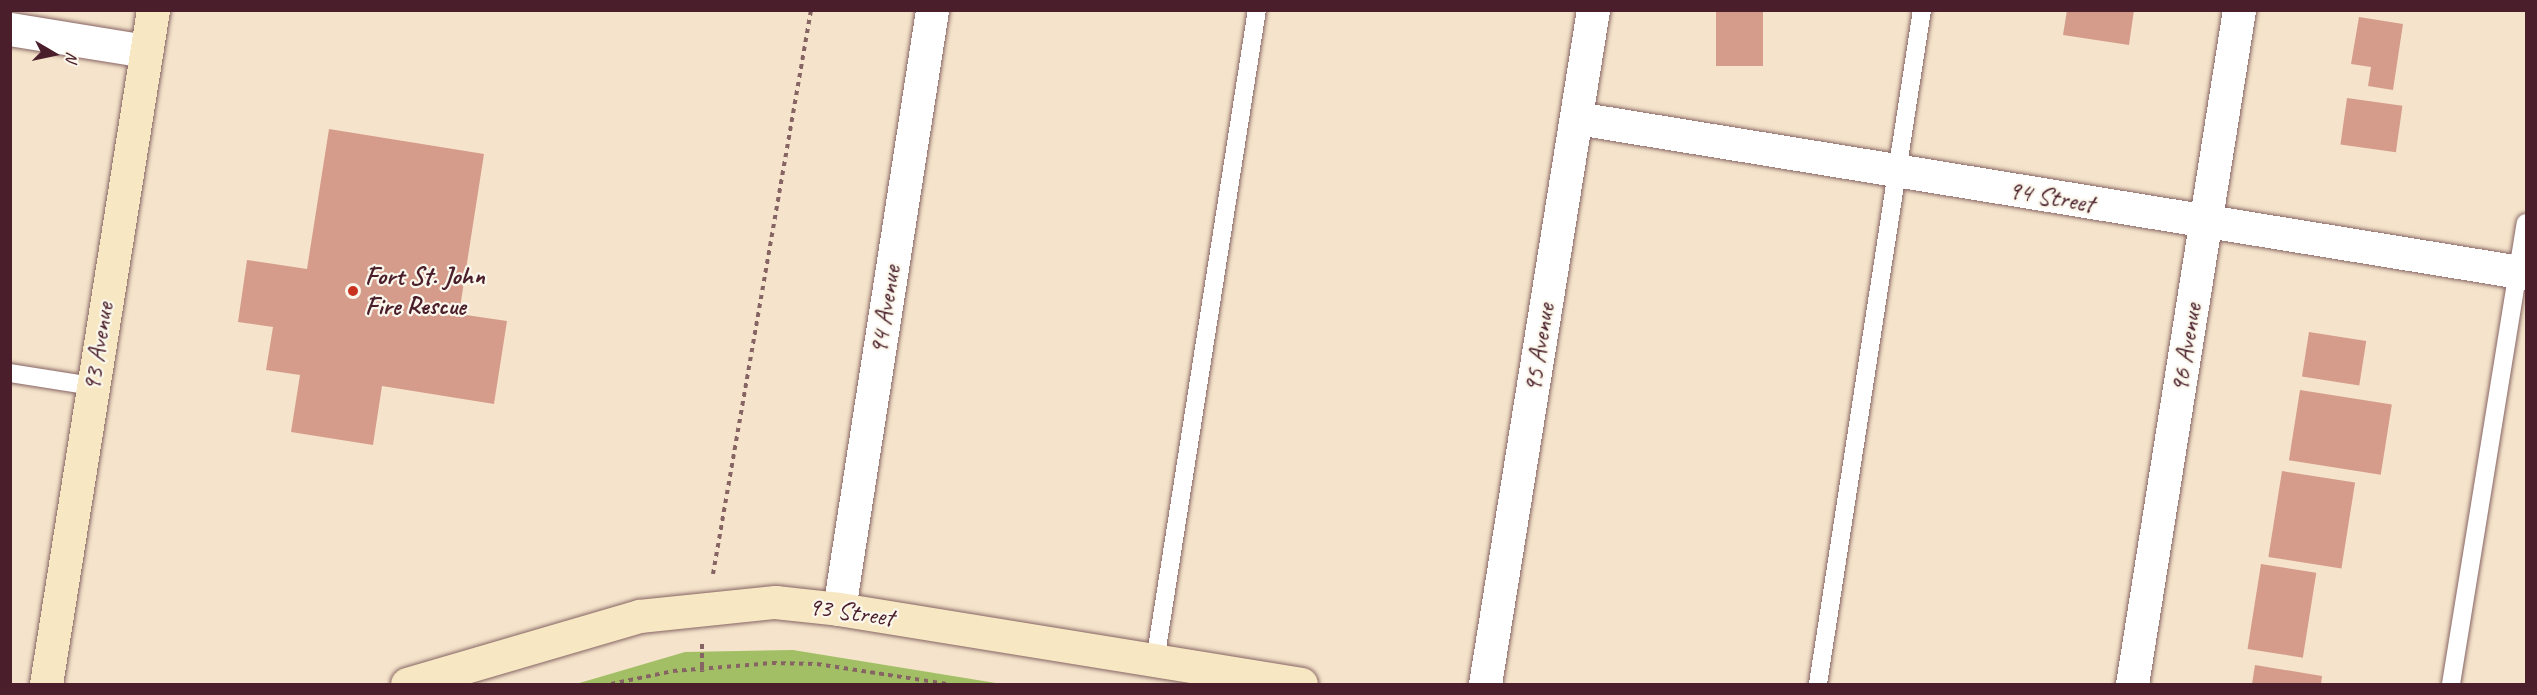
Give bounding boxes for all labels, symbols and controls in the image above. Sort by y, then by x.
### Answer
north arrow [24,24,84,84]
text: N [61,50,82,63]
street label: 94 Street [2006,174,2096,220]
place label: Fort St. John Fire Rescue [365,260,485,322]
street label: 94 Avenue [863,263,907,357]
marker: Fort St. John Fire Rescue [346,284,360,298]
street label: 93 Avenue [76,300,120,394]
street label: 95 Avenue [1517,301,1561,395]
street label: 96 Avenue [2164,301,2208,395]
street label: 93 Street [806,591,896,633]

